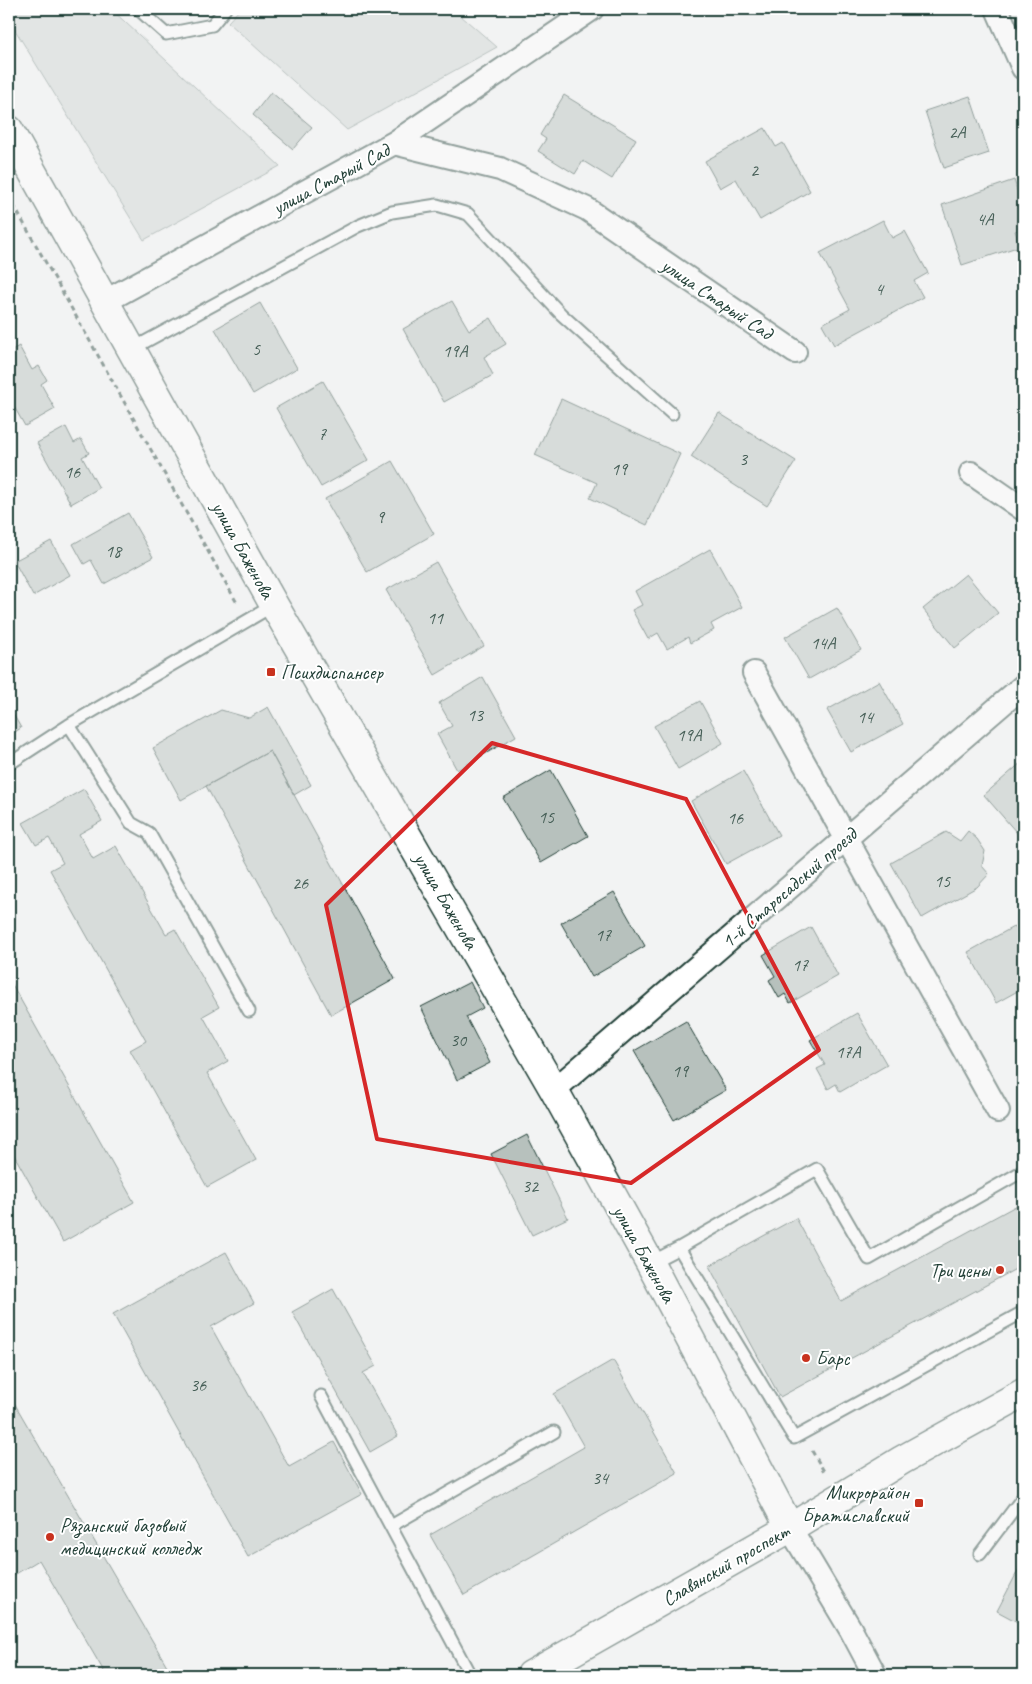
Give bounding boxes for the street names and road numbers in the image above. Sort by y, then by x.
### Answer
street label: улица Старый Сад [267,137,395,221]
street label: улица Старый Сад [656,252,779,346]
street label: улица Баженова [206,496,281,604]
street label: 1-й Старосадский проезд [716,821,863,954]
street label: улица Баженова [408,847,484,955]
street label: улица Баженова [607,1200,682,1308]
street label: Славянский проспект [658,1518,795,1612]

